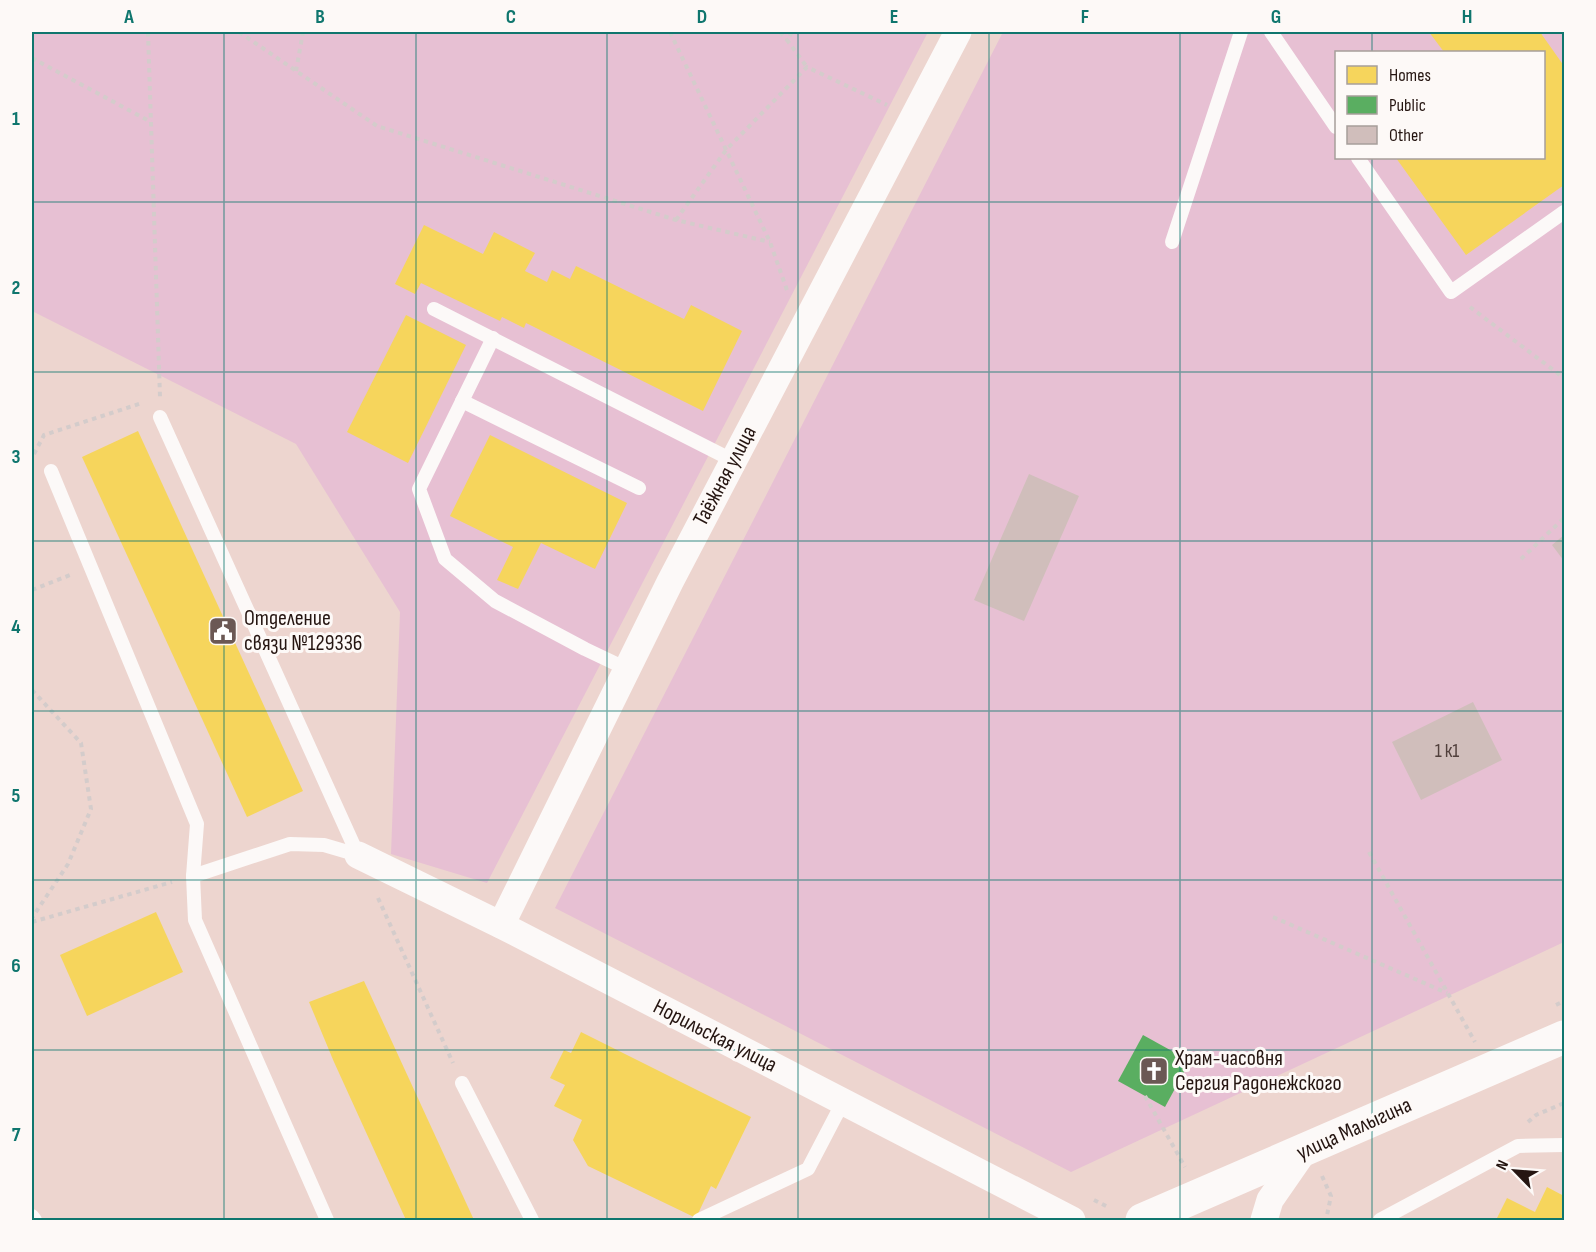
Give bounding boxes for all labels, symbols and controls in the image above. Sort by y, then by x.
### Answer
text: A [123,5,134,29]
text: B [315,5,325,29]
text: C [506,5,516,29]
text: D [697,5,707,29]
text: E [890,5,898,29]
text: F [1081,5,1089,29]
text: G [1271,5,1281,29]
text: H [1462,5,1472,29]
legend [1335,51,1545,159]
text: Homes [1389,65,1431,86]
text: Public [1389,95,1426,116]
text: 1 [12,107,20,131]
text: Other [1389,125,1423,146]
text: 2 [12,276,20,300]
street label: Таёжная улица [687,421,763,531]
text: 3 [12,445,21,469]
place label: Отделение связи №129336 [244,605,363,657]
text: 4 [11,615,21,639]
public building icon: Отделение связи №129336 [207,615,239,647]
house number: 1 к1 [1435,739,1459,763]
text: 5 [12,784,21,808]
text: 6 [11,954,21,978]
street label: Норильская улица [649,993,781,1079]
place label: Храм-часовня Сергия Радонежского [1174,1045,1342,1097]
church icon: Храм-часовня Сергия Радонежского [1138,1055,1170,1087]
street label: улица Малыгина [1292,1092,1416,1166]
text: 7 [12,1123,21,1147]
north arrow [1485,1141,1545,1201]
text: N [1492,1157,1513,1173]

